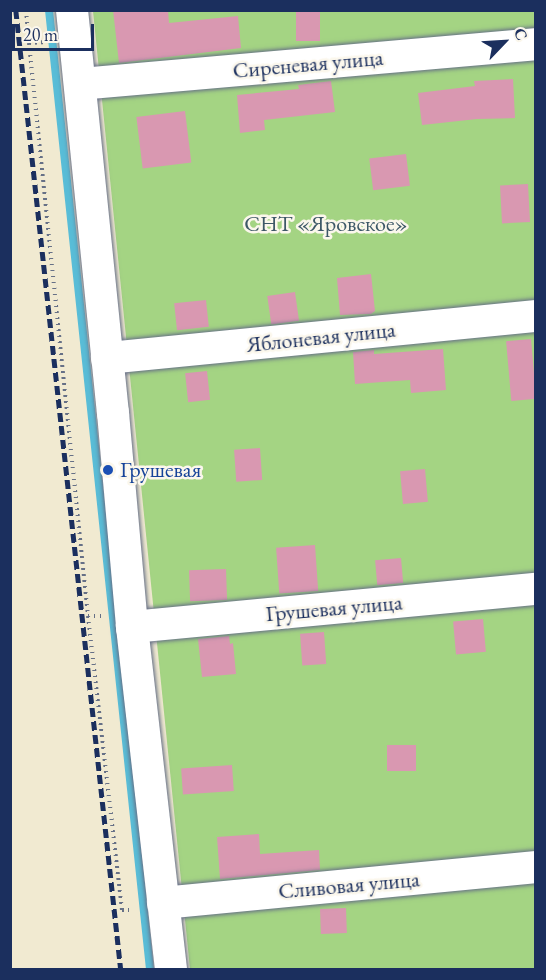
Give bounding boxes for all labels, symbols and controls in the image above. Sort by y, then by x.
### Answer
scale bar [15,12,98,50]
north arrow [474,12,534,72]
text: 20 m [23,23,58,46]
text: С [509,25,533,44]
street label: Сиреневая улица [232,44,384,84]
park label: СНТ «Яровское» [244,211,408,237]
street label: Яблоневая улица [245,316,397,358]
place label: Грушевая [120,457,201,483]
marker: Грушевая [101,463,115,477]
street label: Грушевая улица [265,589,403,627]
street label: Сливовая улица [277,866,421,904]

